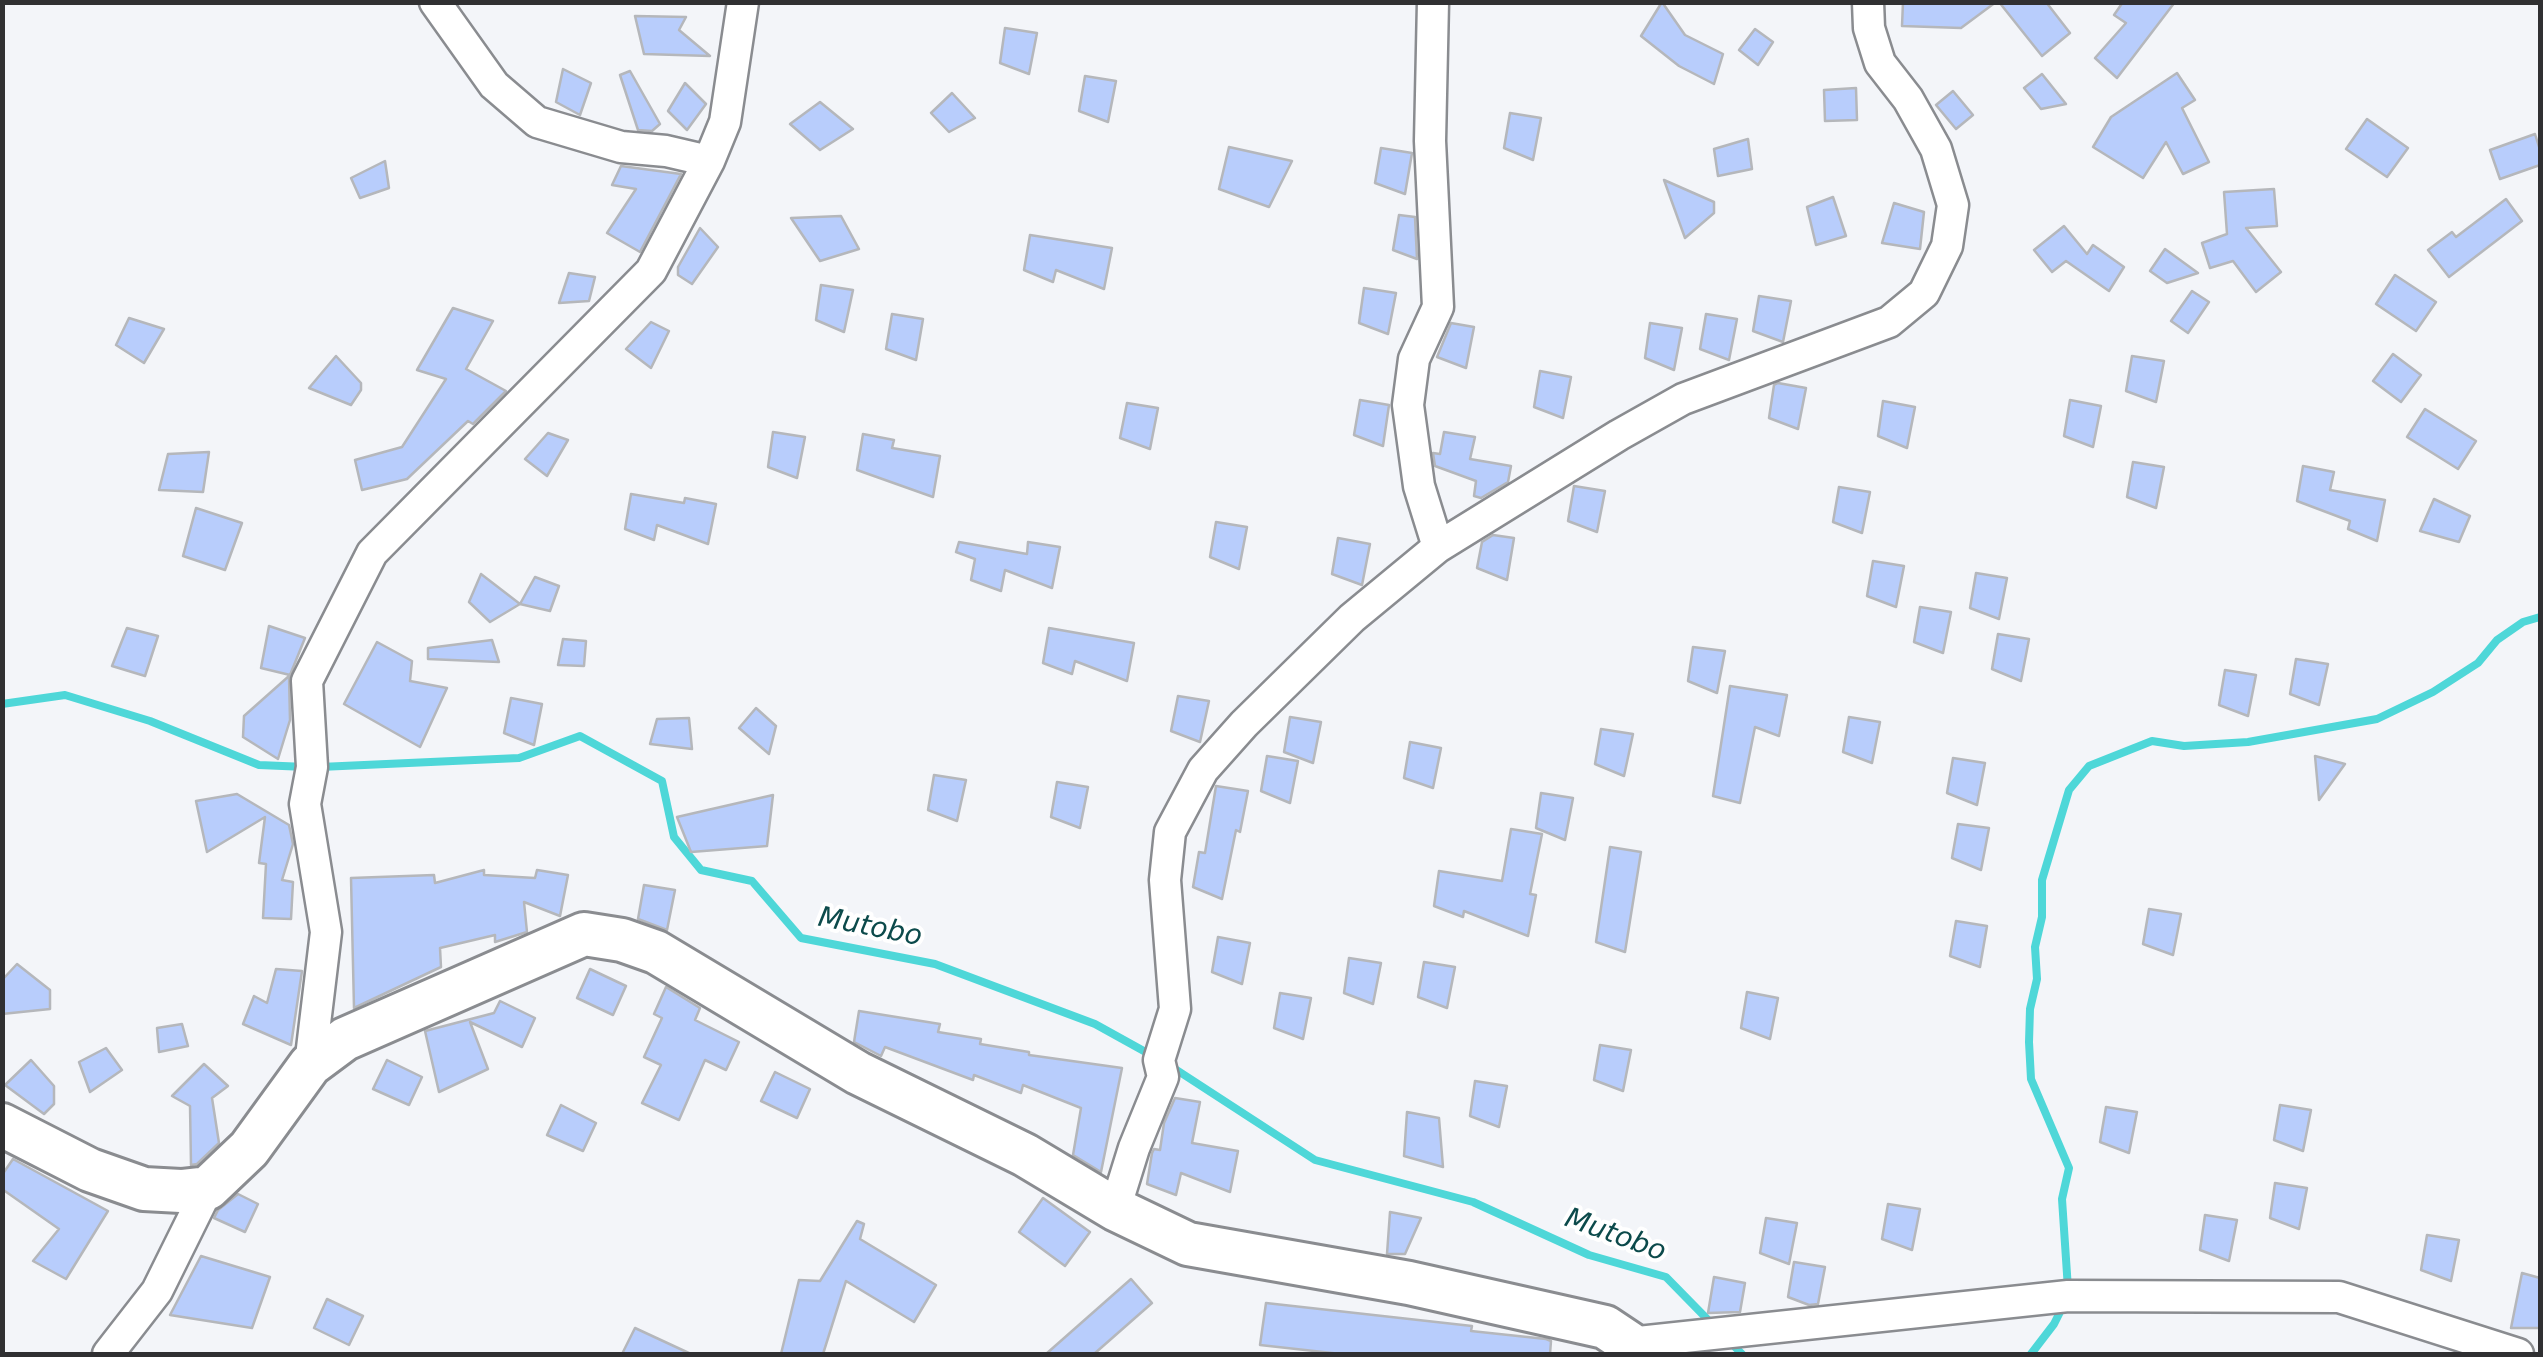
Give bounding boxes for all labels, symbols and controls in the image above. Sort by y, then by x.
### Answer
water label: Mutobo [815,901,925,955]
water label: Mutobo [1560,1202,1670,1270]

